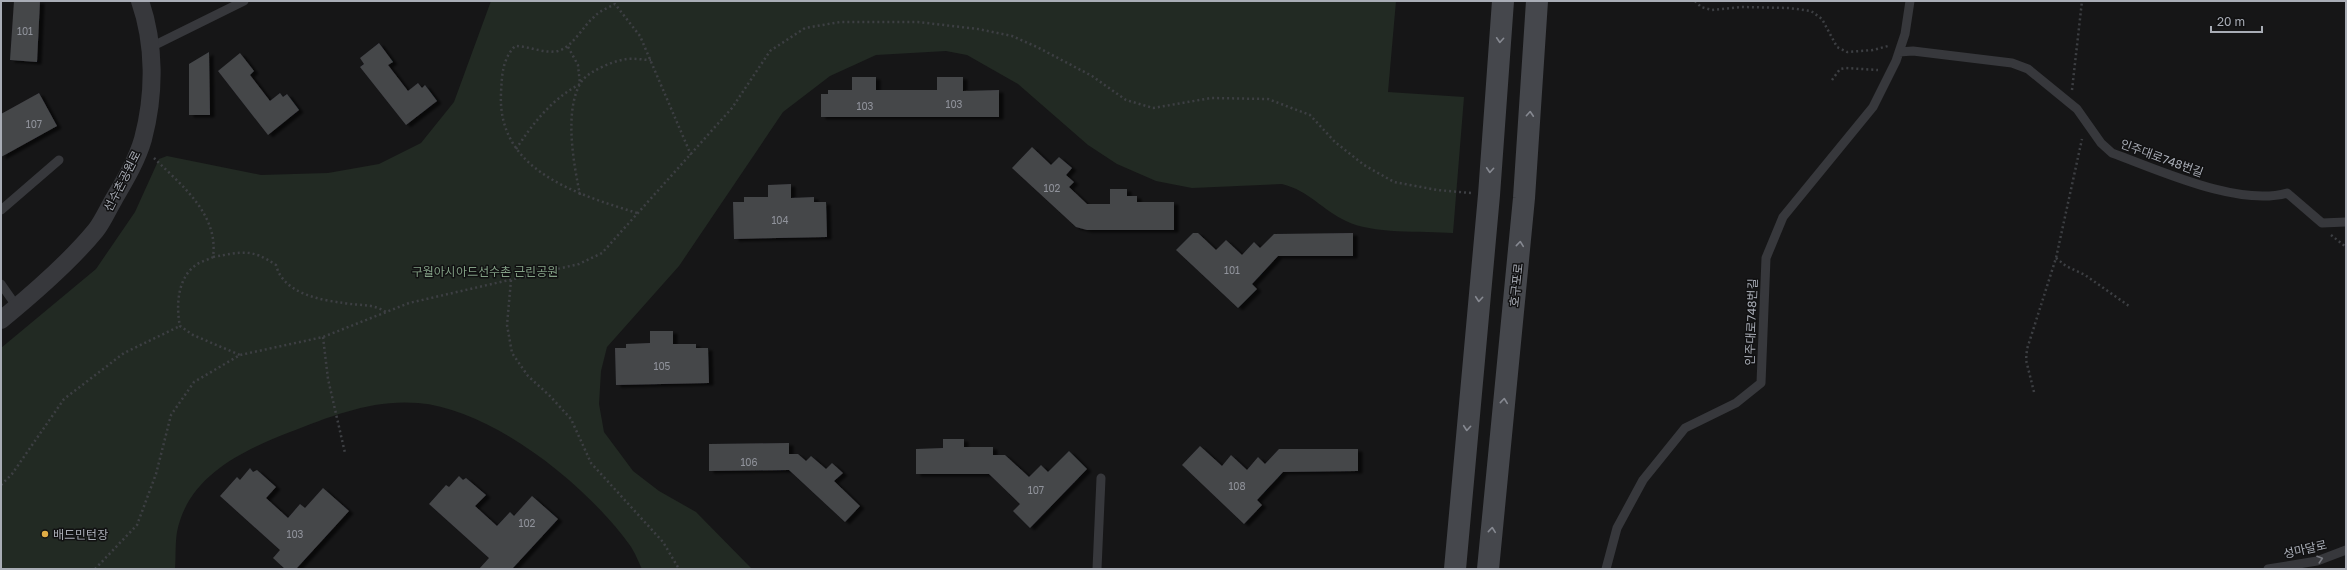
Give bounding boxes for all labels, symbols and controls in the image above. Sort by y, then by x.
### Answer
scale bar [2211,8,2262,34]
text: 20 m [2217,14,2245,29]
house number: 101 [17,25,33,37]
one-way arrow [1496,37,1505,43]
house number: 103 [946,98,963,110]
house number: 103 [857,100,874,112]
one-way arrow [1525,111,1534,117]
house number: 107 [26,118,42,130]
street label: 인주대로748번길 [2118,136,2206,180]
street label: 선수촌공원로 [100,148,144,214]
one-way arrow [1486,166,1495,173]
house number: 102 [1044,182,1061,194]
house number: 104 [771,214,789,226]
one-way arrow [1515,241,1524,247]
street label: 호구포로 [1506,262,1526,308]
park label: 구월아시아드선수촌 근린공원 [412,264,558,279]
house number: 101 [1224,264,1240,276]
street label: 인주대로748번길 [1742,278,1760,366]
one-way arrow [1475,296,1484,302]
house number: 105 [654,360,671,372]
one-way arrow [1500,398,1509,404]
one-way arrow [1463,425,1472,432]
house number: 106 [740,456,758,468]
house number: 108 [1228,480,1246,492]
house number: 107 [1028,484,1044,496]
house number: 102 [519,517,536,529]
place label: 배드민턴장 [53,527,108,542]
one-way arrow [1487,527,1496,533]
house number: 103 [287,528,304,540]
marker: 배드민턴장 [40,529,50,539]
street label: 성마달로 [2282,537,2328,561]
one-way arrow [2316,556,2323,564]

